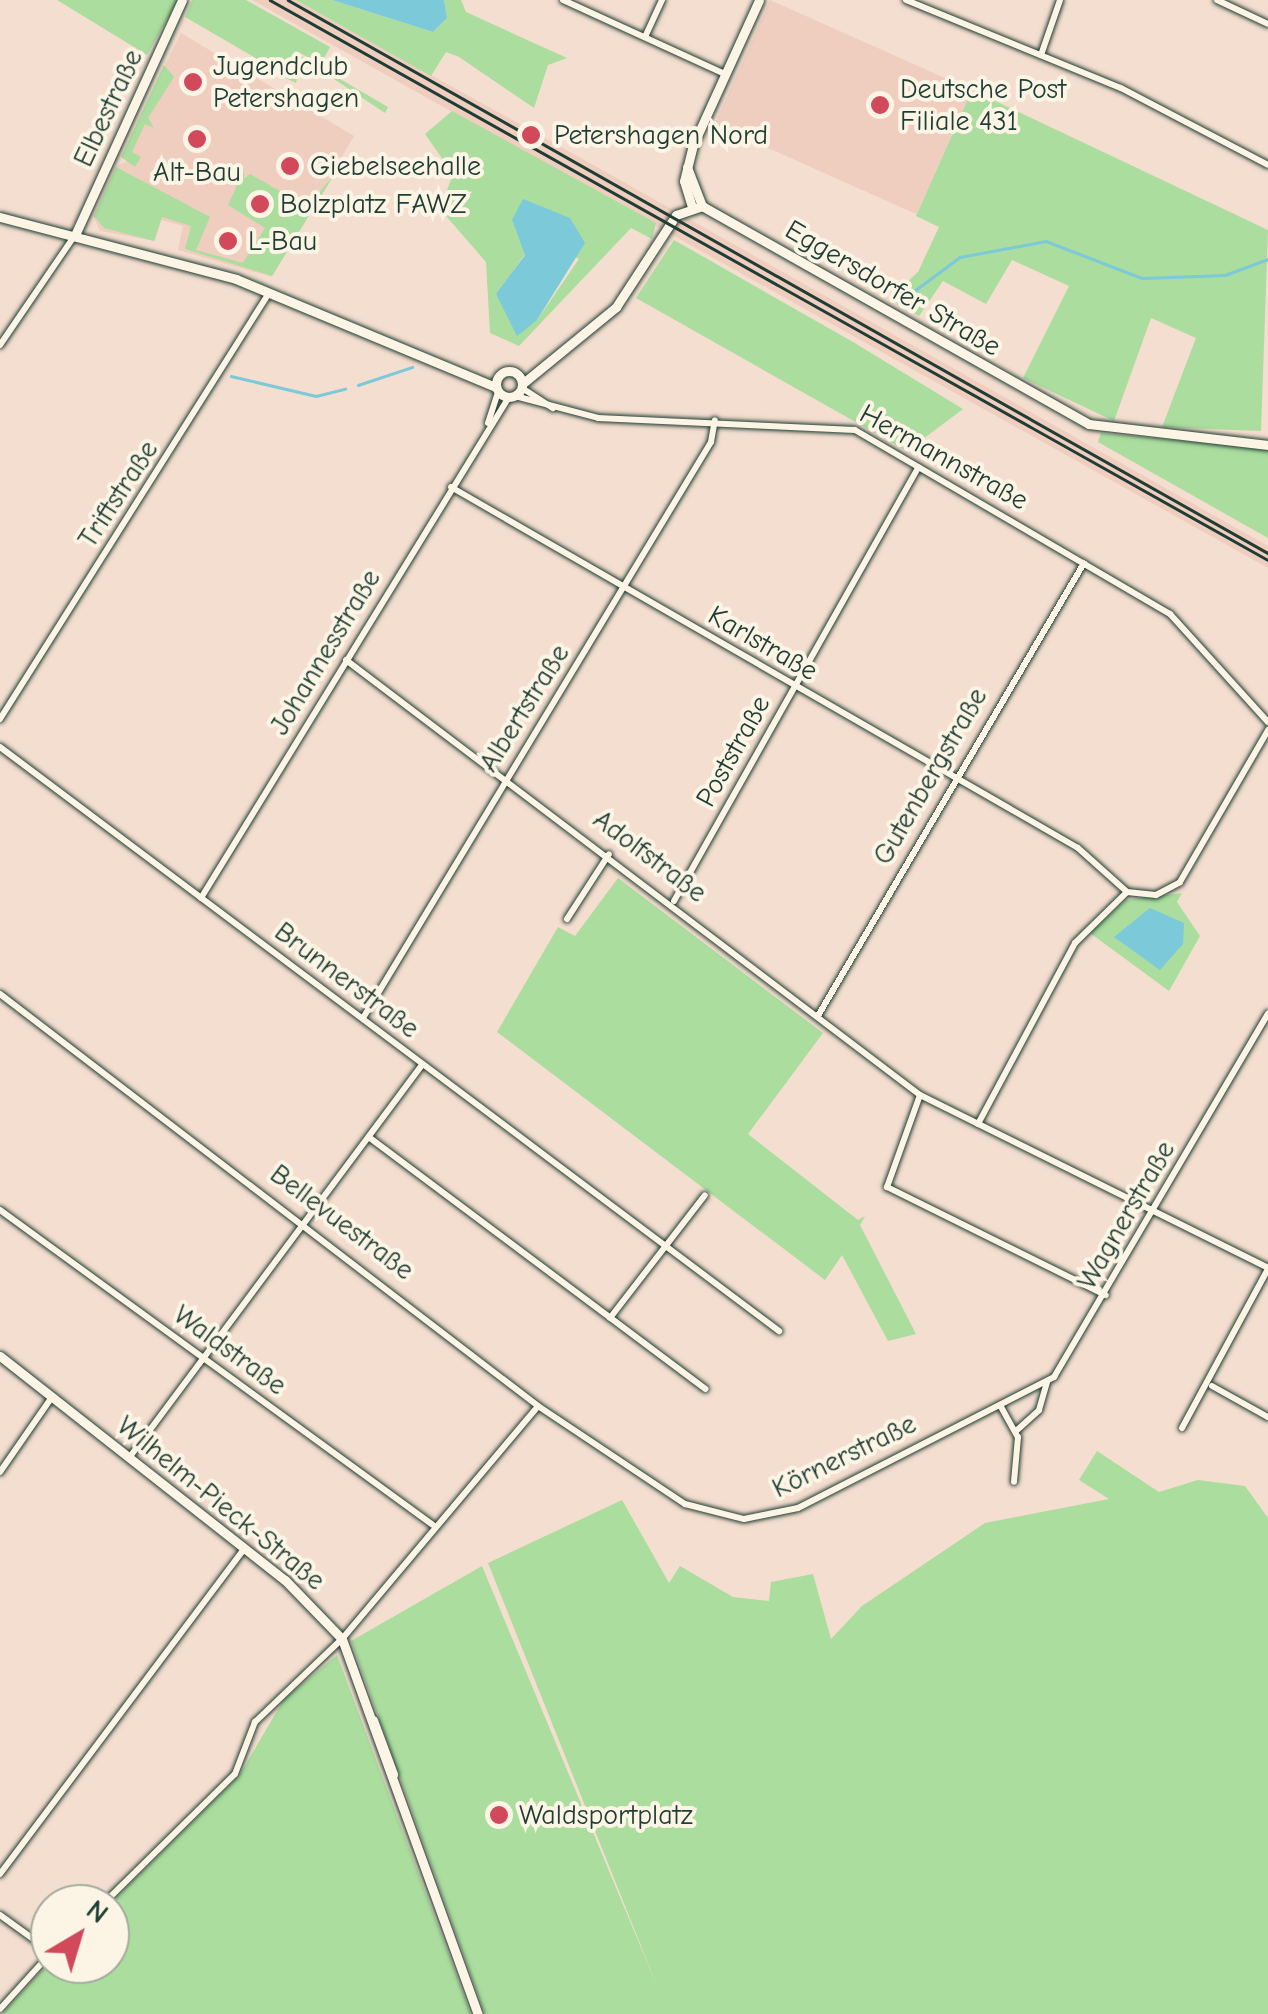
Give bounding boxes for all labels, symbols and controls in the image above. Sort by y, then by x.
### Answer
street label: Elbestraße [66,44,150,172]
place label: Jugendclub Petershagen [213,49,359,115]
marker: Jugendclub Petershagen [182,71,204,93]
place label: Deutsche Post Filiale 431 [900,72,1066,138]
marker: Deutsche Post Filiale 431 [869,94,891,116]
place label: Petershagen Nord [554,118,768,152]
marker: Petershagen Nord [518,122,544,148]
marker: Alt-Bau [186,128,208,150]
place label: Giebelseehalle [310,149,481,183]
place label: Alt-Bau [153,155,241,189]
marker: Giebelseehalle [279,155,301,177]
place label: Bolzplatz FAWZ [280,187,467,221]
marker: Bolzplatz FAWZ [249,193,271,215]
street label: Eggersdorfer Straße [779,213,1007,363]
place label: L-Bau [248,224,317,258]
marker: L-Bau [217,230,239,252]
street label: Hermannstraße [854,397,1034,517]
street label: Triftstraße [71,434,165,554]
street label: Johannesstraße [262,563,388,741]
street label: Karlstraße [702,598,824,688]
street label: Albertstraße [472,638,576,778]
street label: Gutenbergstraße [866,682,994,870]
street label: Poststraße [689,689,777,813]
street label: Adolfstraße [587,802,713,910]
street label: Brunnerstraße [268,915,426,1045]
street label: Wagnerstraße [1070,1135,1182,1295]
street label: Bellevuestraße [264,1157,420,1287]
street label: Waldstraße [167,1298,293,1402]
street label: Körnerstraße [767,1407,921,1505]
street label: Wilhelm-Pieck-Straße [110,1409,332,1597]
place label: Waldsportplatz [519,1798,693,1832]
marker: Waldsportplatz [488,1804,510,1826]
north arrow [30,1884,130,1984]
text: N [80,1894,114,1930]

